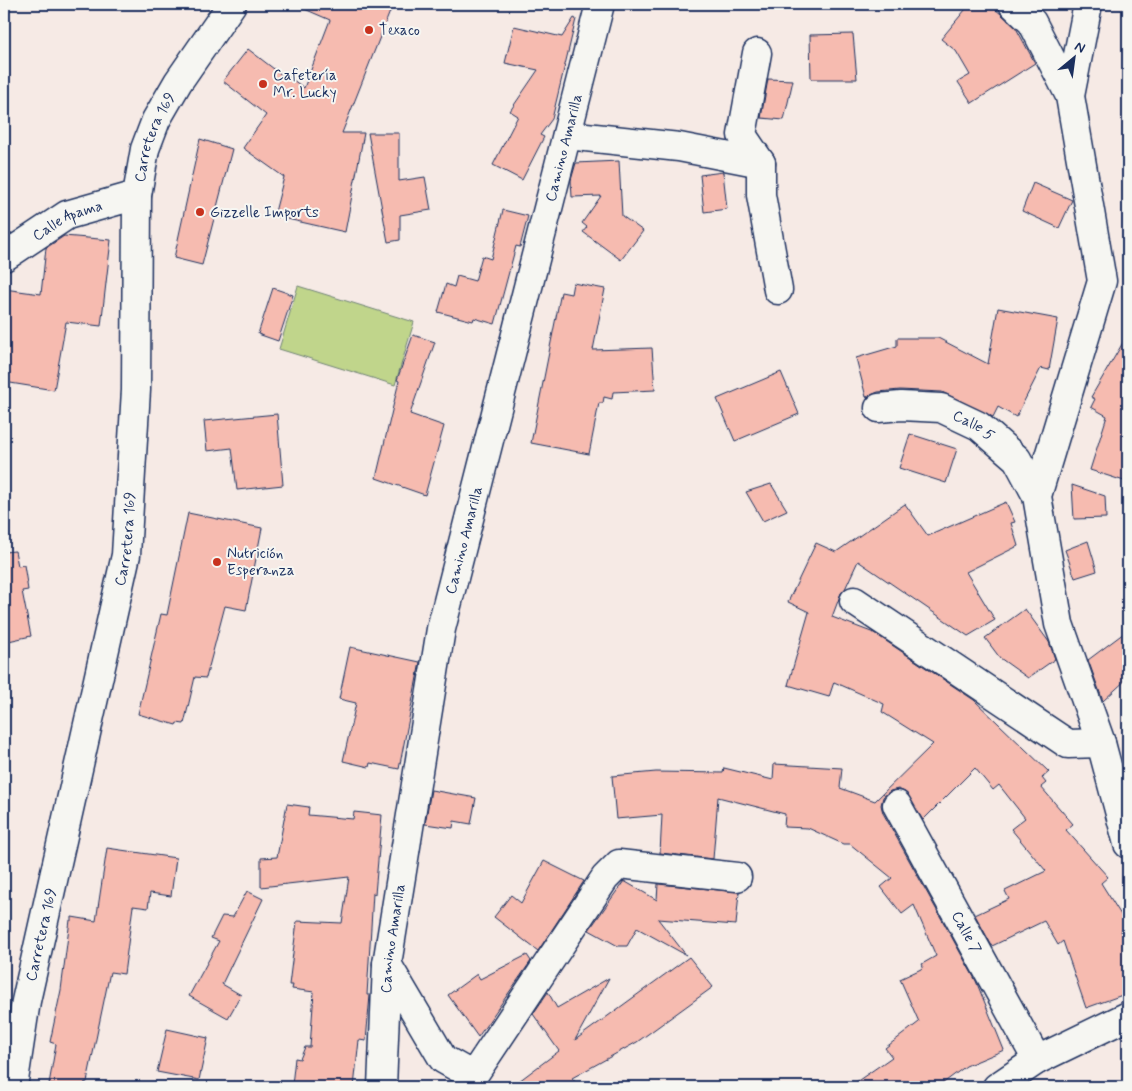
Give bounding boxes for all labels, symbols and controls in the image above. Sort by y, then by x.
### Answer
place label: Texaco [379,21,420,41]
marker: Texaco [363,24,375,36]
north arrow [1050,32,1100,82]
text: N [1071,37,1088,58]
place label: Cafetería Mr. Lucky [273,66,337,103]
marker: Cafetería Mr. Lucky [257,78,269,90]
street label: Carretera 169 [130,89,181,184]
street label: Camino Amarilla [541,92,588,204]
street label: Calle Apama [29,196,105,246]
place label: Gizzelle Imports [210,203,319,223]
marker: Gizzelle Imports [194,206,206,218]
street label: Calle 5 [949,406,998,446]
street label: Camino Amarilla [441,484,488,597]
street label: Carretera 169 [110,491,141,588]
place label: Nutrición Esperanza [227,544,295,581]
marker: Nutrición Esperanza [211,556,223,568]
street label: Camino Amarilla [377,882,411,994]
street label: Carretera 169 [22,886,62,983]
street label: Calle 7 [946,908,986,957]

